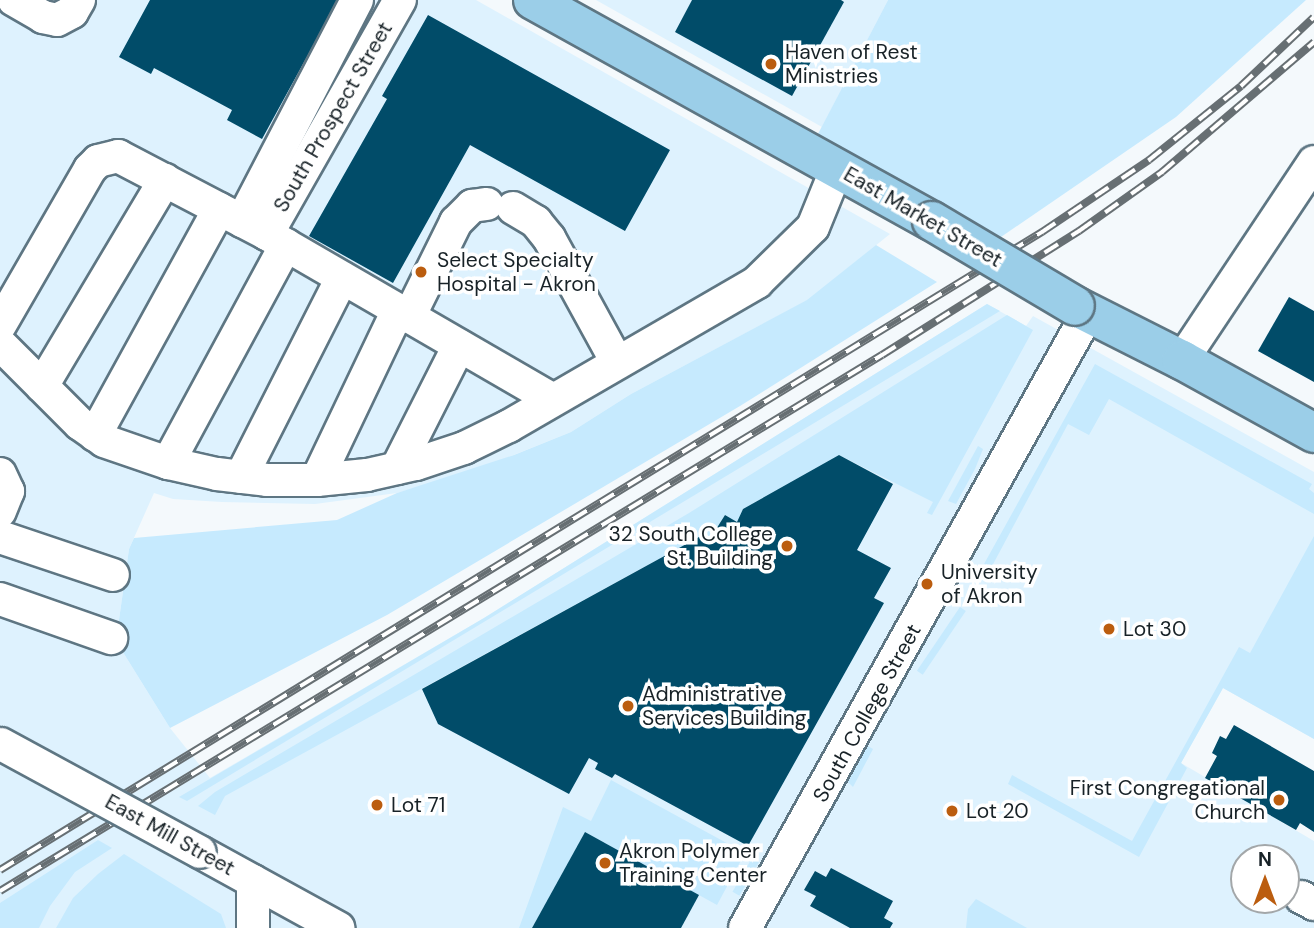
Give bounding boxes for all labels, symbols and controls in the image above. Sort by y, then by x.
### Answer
street label: South Prospect Street [268,18,398,216]
place label: Haven of Rest Ministries [785,39,918,89]
marker: Haven of Rest Ministries [763,56,779,72]
street label: East Market Street [839,161,1007,273]
place label: Select Specialty Hospital - Akron [437,247,596,297]
marker: Select Specialty Hospital - Akron [411,262,431,282]
place label: 32 South College St. Building [608,521,773,571]
marker: 32 South College St. Building [779,538,795,554]
place label: University of Akron [941,559,1038,609]
marker: University of Akron [919,576,935,592]
place label: Lot 30 [1123,616,1186,642]
street label: South College Street [808,620,926,806]
marker: Lot 30 [1101,621,1117,637]
place label: Administrative Services Building [642,681,806,731]
marker: Administrative Services Building [620,698,636,714]
place label: First Congregational Church [1070,775,1265,825]
street label: East Mill Street [101,789,239,881]
place label: Lot 71 [391,792,445,818]
marker: First Congregational Church [1271,792,1287,808]
marker: Lot 71 [369,797,385,813]
place label: Lot 20 [966,798,1029,824]
marker: Lot 20 [944,803,960,819]
place label: Akron Polymer Training Center [619,838,767,888]
north arrow [1230,844,1300,914]
text: N [1258,847,1272,872]
marker: Akron Polymer Training Center [597,855,613,871]

